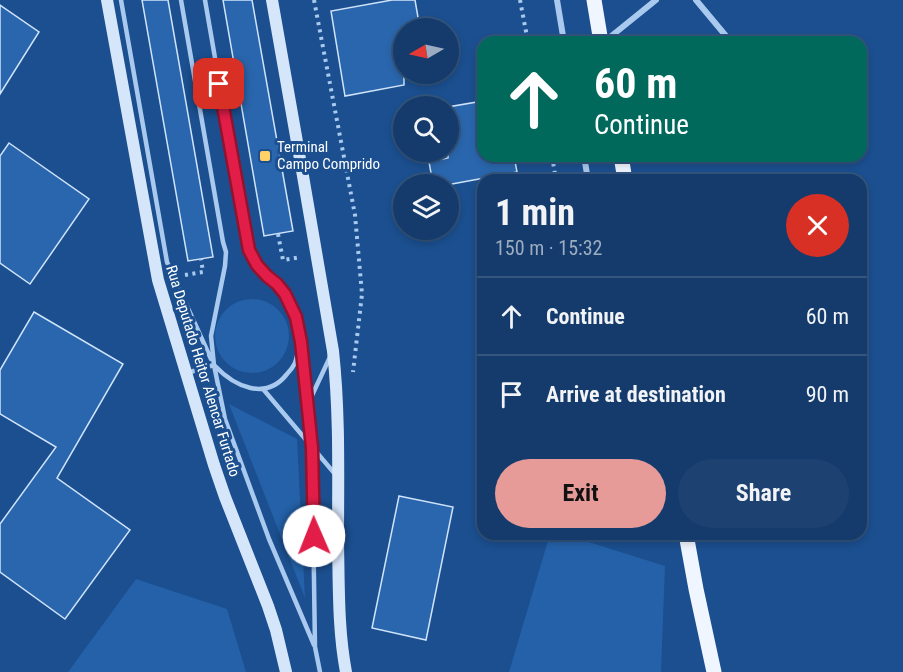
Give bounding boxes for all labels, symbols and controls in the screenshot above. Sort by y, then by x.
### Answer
north arrow [393,18,459,84]
map controls [393,18,459,240]
pin [193,58,244,109]
text: 60 m [594,59,677,108]
icon: ahead [495,60,573,138]
icon: arrive [202,67,235,100]
button: search [393,96,459,162]
text: Continue [594,109,689,141]
place label: Terminal Campo Comprido [277,138,380,173]
marker: Terminal Campo Comprido [258,149,272,163]
button: layers [393,174,459,240]
text: 1 min [495,192,575,234]
button: close [786,194,849,257]
text: 150 m · 15:32 [495,236,602,260]
street label: Rua Deputado Heitor Alencar Furtado [162,263,244,479]
icon: ahead [495,300,528,333]
text: Continue [546,304,625,329]
text: 60 m [806,304,849,329]
icon: arrive [495,378,528,411]
text: Arrive at destination [546,382,726,407]
text: 90 m [806,382,849,407]
button: Exit [495,459,666,528]
button: Share [678,459,849,528]
position arrow [282,504,346,568]

